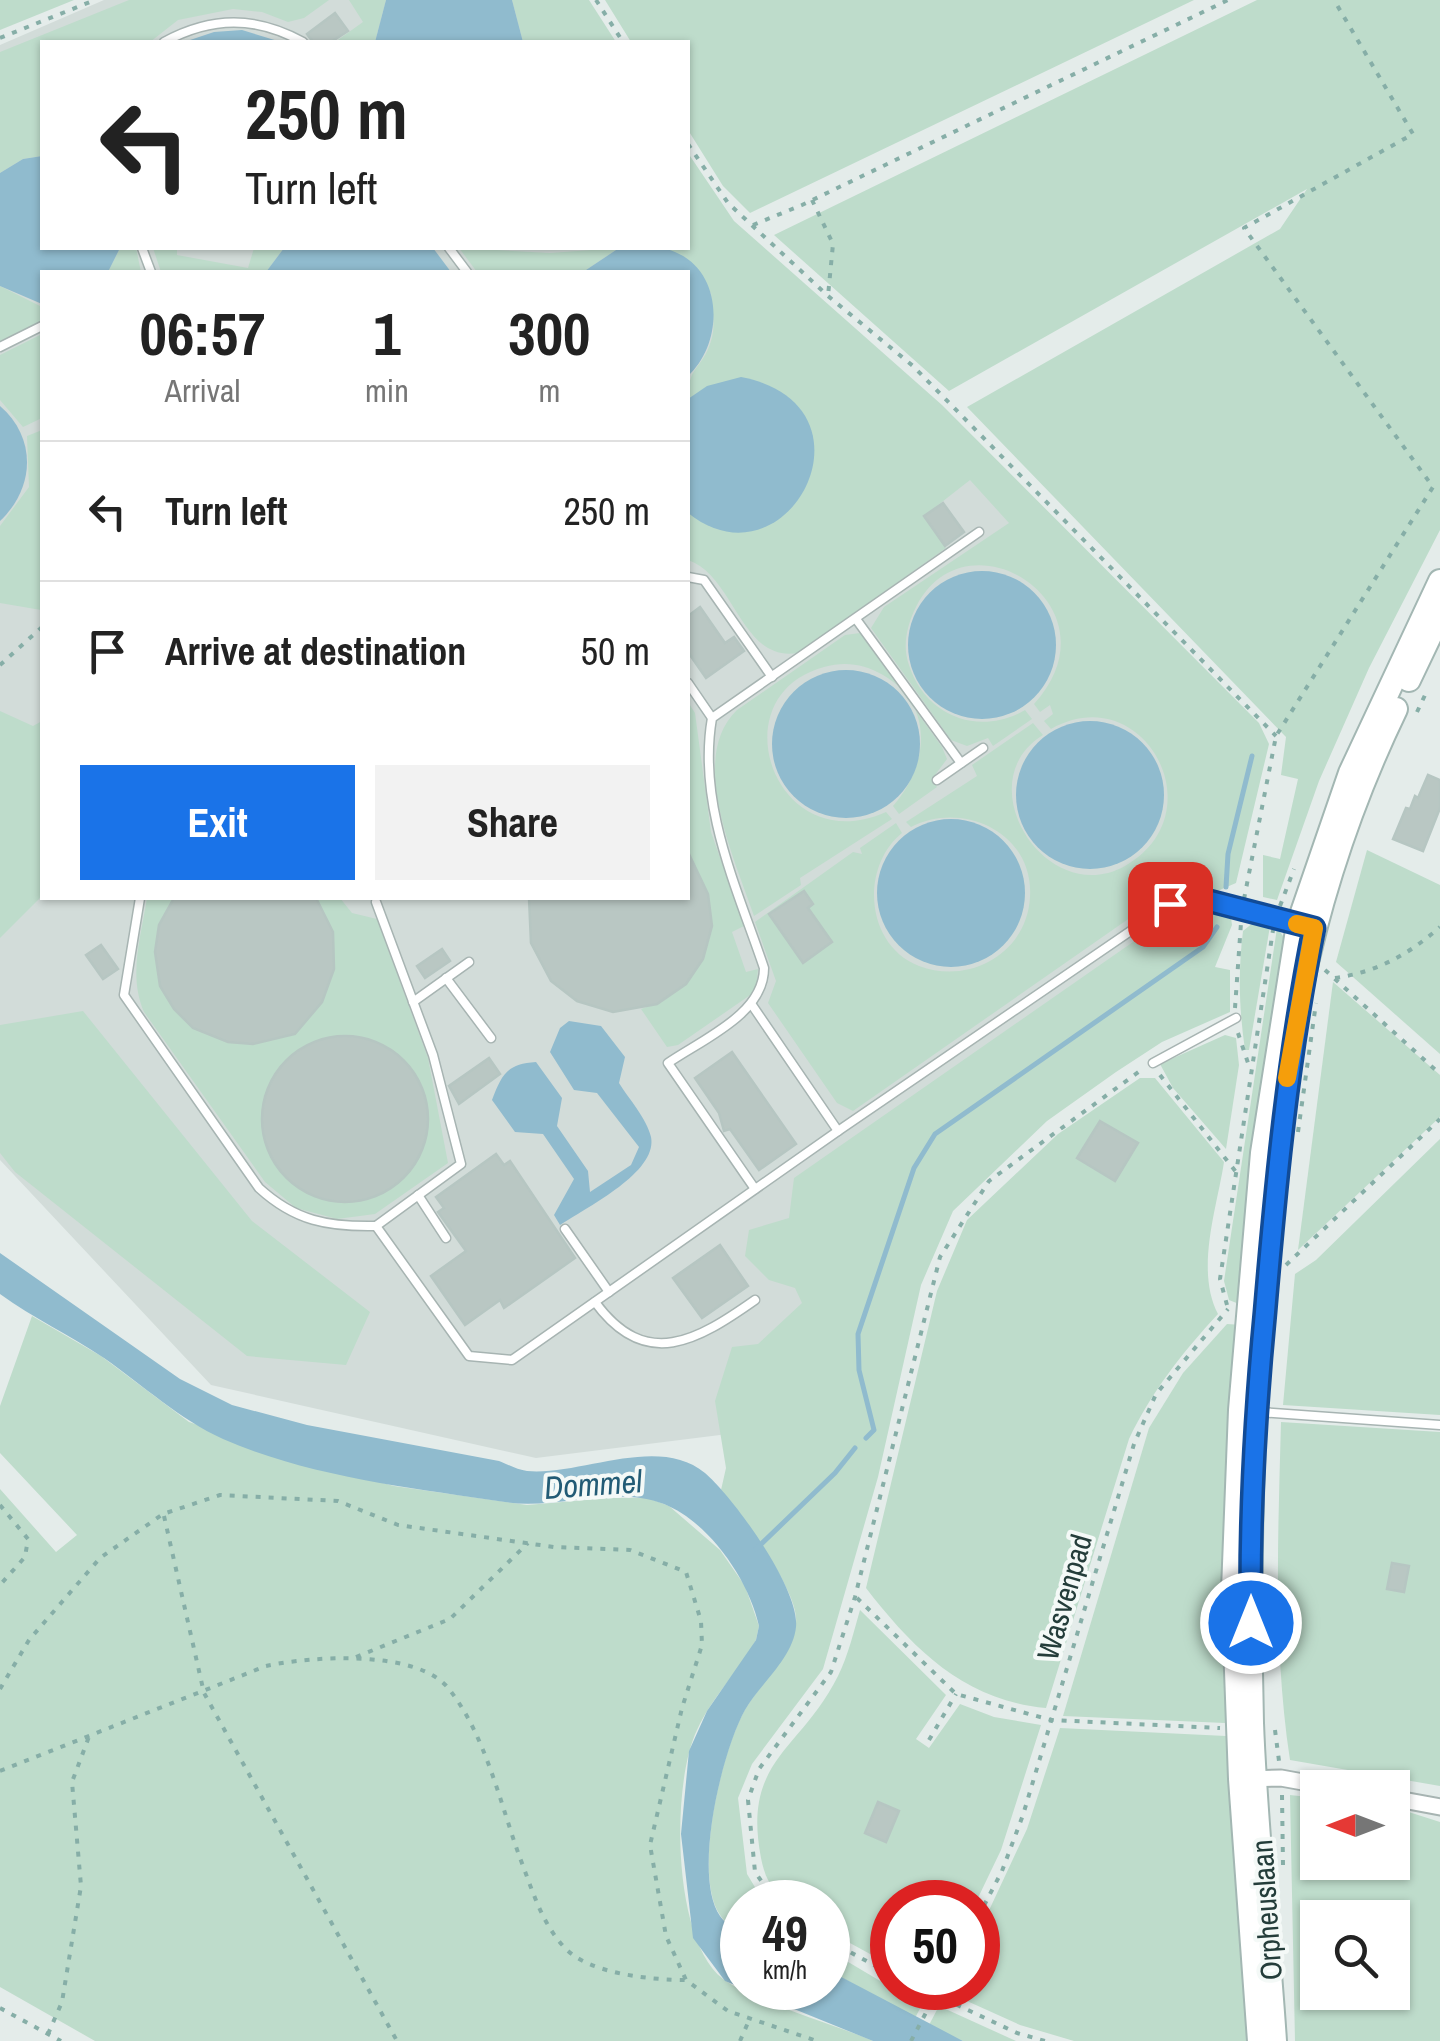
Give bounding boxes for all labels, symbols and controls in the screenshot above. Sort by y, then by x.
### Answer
text: 250 m [245,67,408,161]
icon: left [80,80,210,210]
text: Turn left [245,157,377,218]
text: 06:57 [140,293,265,374]
text: 1 [373,293,401,374]
text: 300 [508,293,590,374]
text: Arrival [165,369,240,412]
text: min [365,369,409,412]
text: m [538,369,560,412]
icon: left [80,484,135,539]
text: Turn left [165,486,287,537]
text: 250 m [563,486,650,537]
icon: arrive [80,624,135,679]
text: Arrive at destination [165,626,466,677]
text: 50 m [581,626,650,677]
button: Exit [80,765,355,880]
button: Share [375,765,650,880]
pin [1128,862,1213,947]
icon: arrive [1143,877,1198,932]
water label: Dommel [543,1459,644,1509]
street label: Wasvenpad [1027,1529,1101,1665]
position arrow [1199,1571,1303,1675]
north arrow [1300,1770,1410,1880]
map controls [1300,1770,1410,2010]
street label: Orpheuslaan [1241,1838,1291,1982]
speed limit sign: 50 [870,1880,1000,2010]
text: 49 [762,1899,808,1967]
button: search [1300,1900,1410,2010]
text: km/h [763,1953,807,1987]

